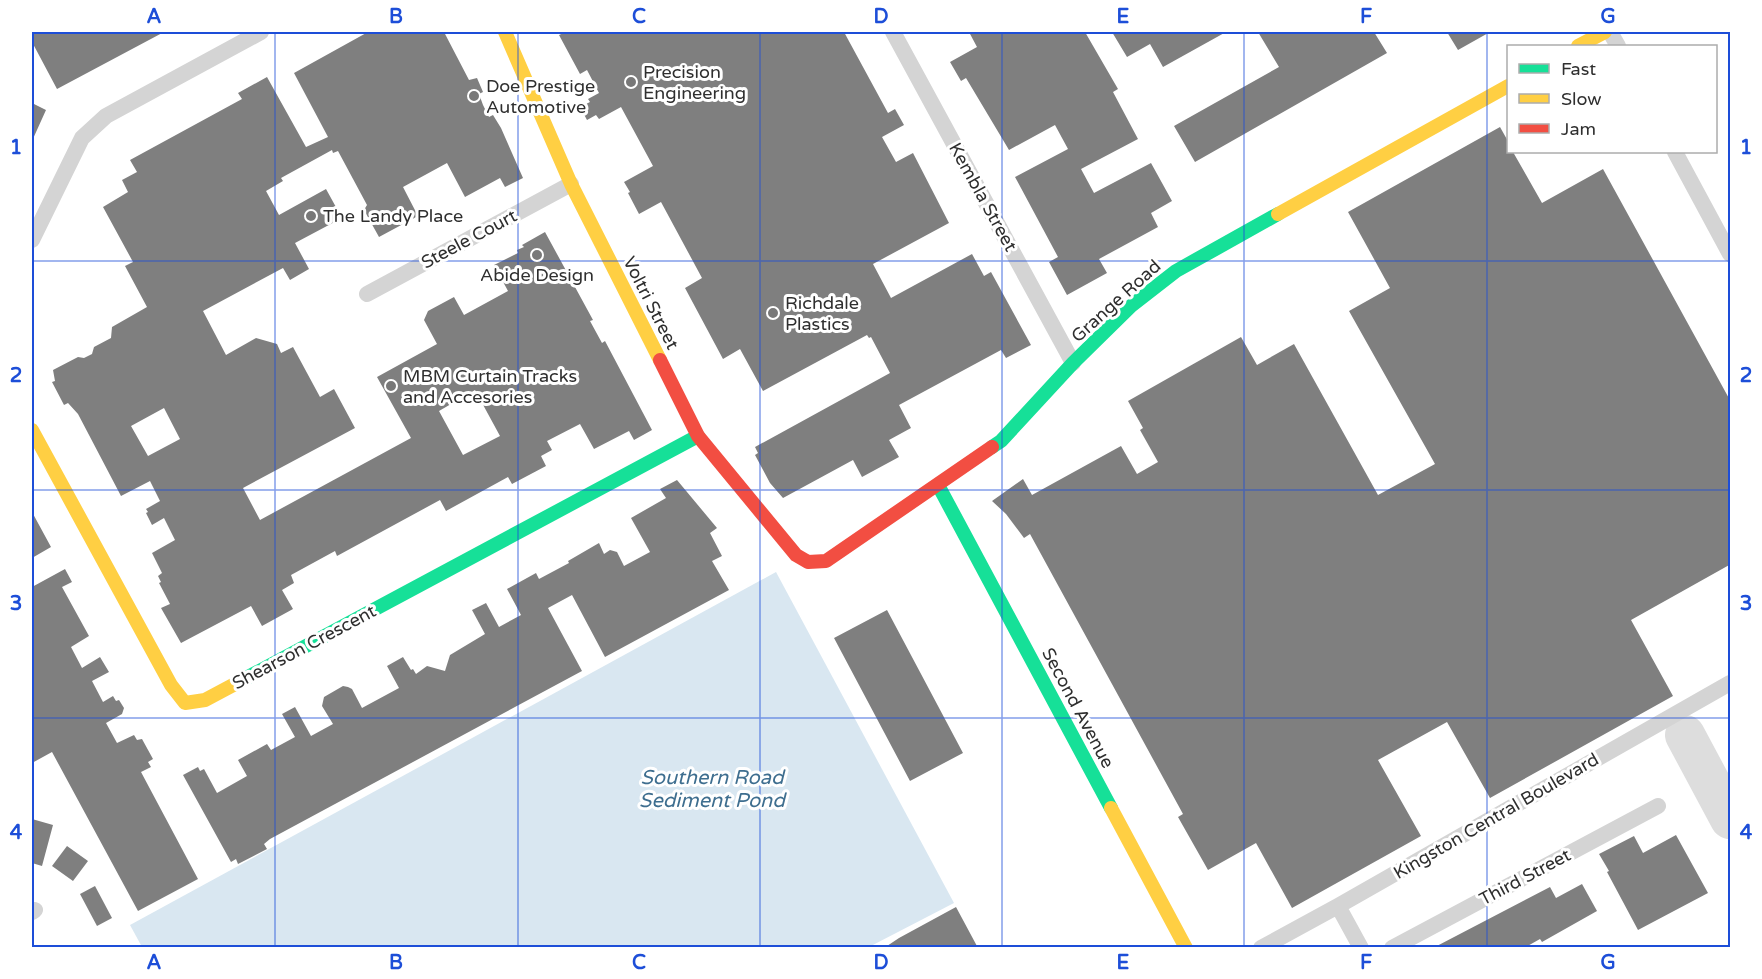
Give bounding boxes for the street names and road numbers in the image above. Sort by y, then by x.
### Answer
street label: Kembla Street [944,139,1022,255]
street label: Steele Court [417,205,521,273]
street label: Voltri Street [618,253,684,353]
street label: Grange Road [1067,255,1165,347]
street label: Shearson Crescent [228,600,380,694]
street label: Second Avenue [1037,644,1119,772]
street label: Kingston Central Boulevard [1389,748,1603,884]
street label: Third Street [1476,844,1575,910]

